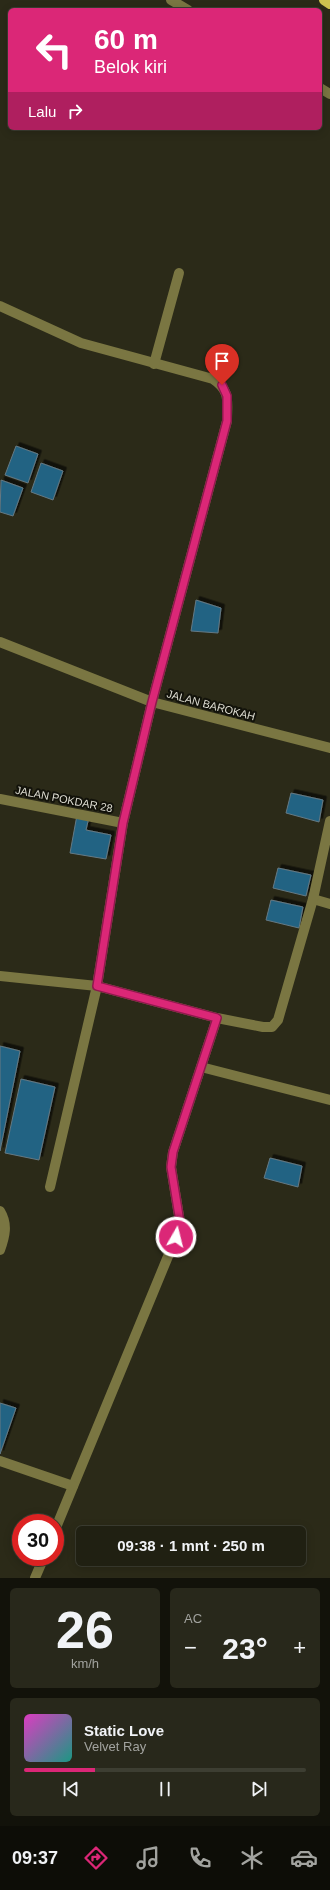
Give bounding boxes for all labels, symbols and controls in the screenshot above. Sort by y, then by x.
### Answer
icon: left [28,24,80,76]
text: 60 m [94,24,158,55]
text: Belok kiri [94,57,167,77]
icon: right [64,100,86,122]
text: Lalu [28,103,56,120]
pin [205,344,239,385]
icon: arrive [211,350,233,372]
street label: JALAN BAROKAH [165,687,257,723]
street label: JALAN POKDAR 28 [14,784,114,814]
position arrow [155,1216,197,1258]
speed limit sign: 30 [12,1514,64,1566]
text: 09:38 · 1 mnt · 250 m [117,1537,265,1554]
text: 26 [56,1601,114,1659]
text: AC [184,1611,202,1626]
text: 23° [222,1632,268,1665]
text: − [184,1635,197,1660]
text: + [293,1635,306,1660]
text: km/h [71,1656,99,1671]
text: Static Love [84,1722,164,1739]
text: Velvet Ray [84,1739,146,1754]
icon: previous [60,1778,82,1800]
icon: pause [154,1778,176,1800]
icon: next [248,1778,270,1800]
icon: directions [82,1844,110,1872]
icon: music [134,1844,162,1872]
icon: phone [186,1844,214,1872]
icon: climate [238,1844,266,1872]
icon: car [290,1844,318,1872]
text: 09:37 [12,1848,58,1868]

